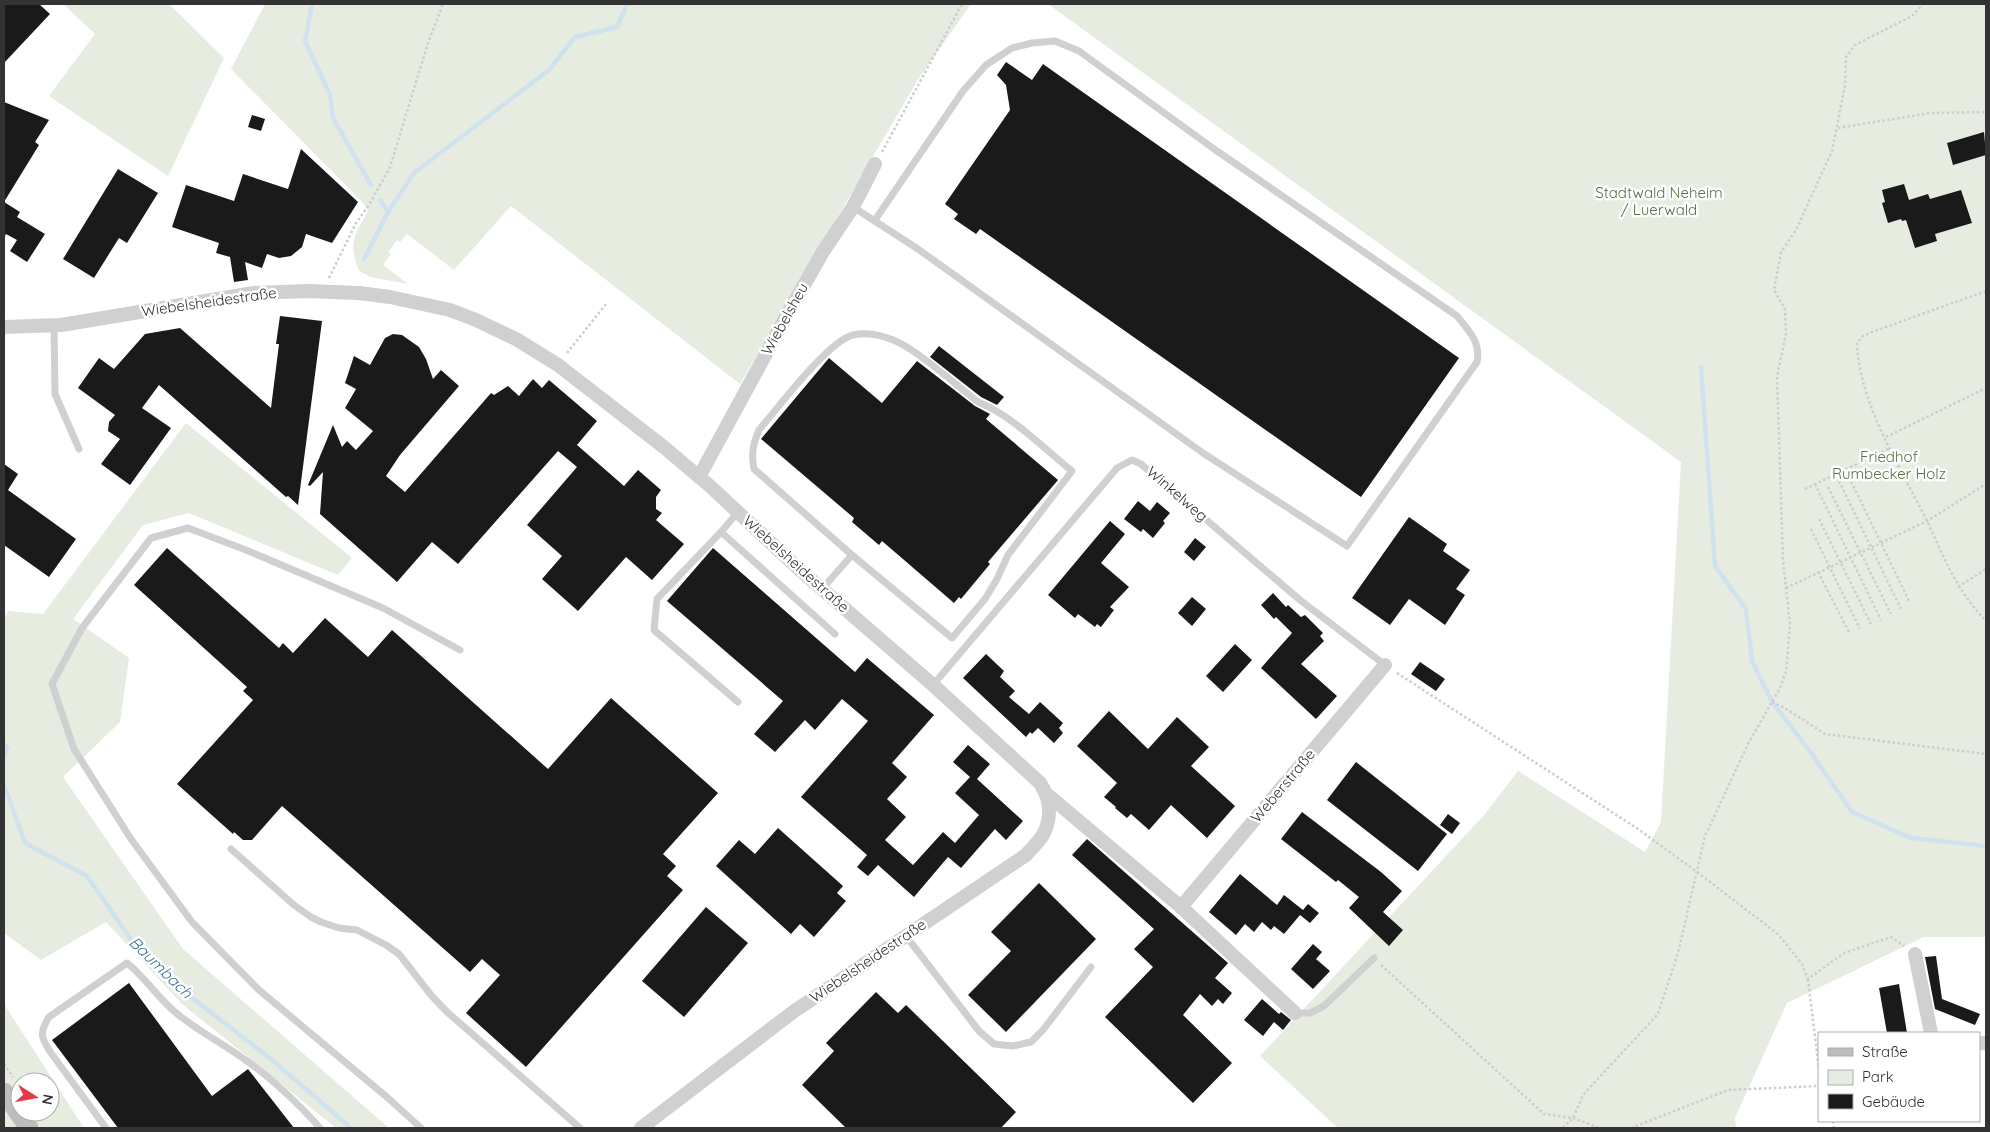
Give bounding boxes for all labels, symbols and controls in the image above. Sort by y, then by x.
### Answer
park label: Stadtwald Neheim / Luerwald [1595,183,1723,219]
street label: Wiebelsheu [757,279,812,358]
street label: Wiebelsheidestraße [140,283,278,320]
park label: Friedhof Rumbecker Holz [1832,447,1946,483]
street label: Winkelweg [1143,462,1212,525]
street label: Wiebelsheidestraße [739,511,853,616]
street label: Weberstraße [1246,745,1319,826]
street label: Wiebelsheidestraße [806,915,930,1007]
water label: Baumbach [125,932,198,1003]
legend [1818,1032,1980,1122]
text: Straße [1862,1042,1908,1061]
text: Park [1862,1067,1894,1086]
north arrow [10,1072,60,1122]
text: Gebäude [1862,1092,1925,1111]
text: N [38,1093,58,1106]

